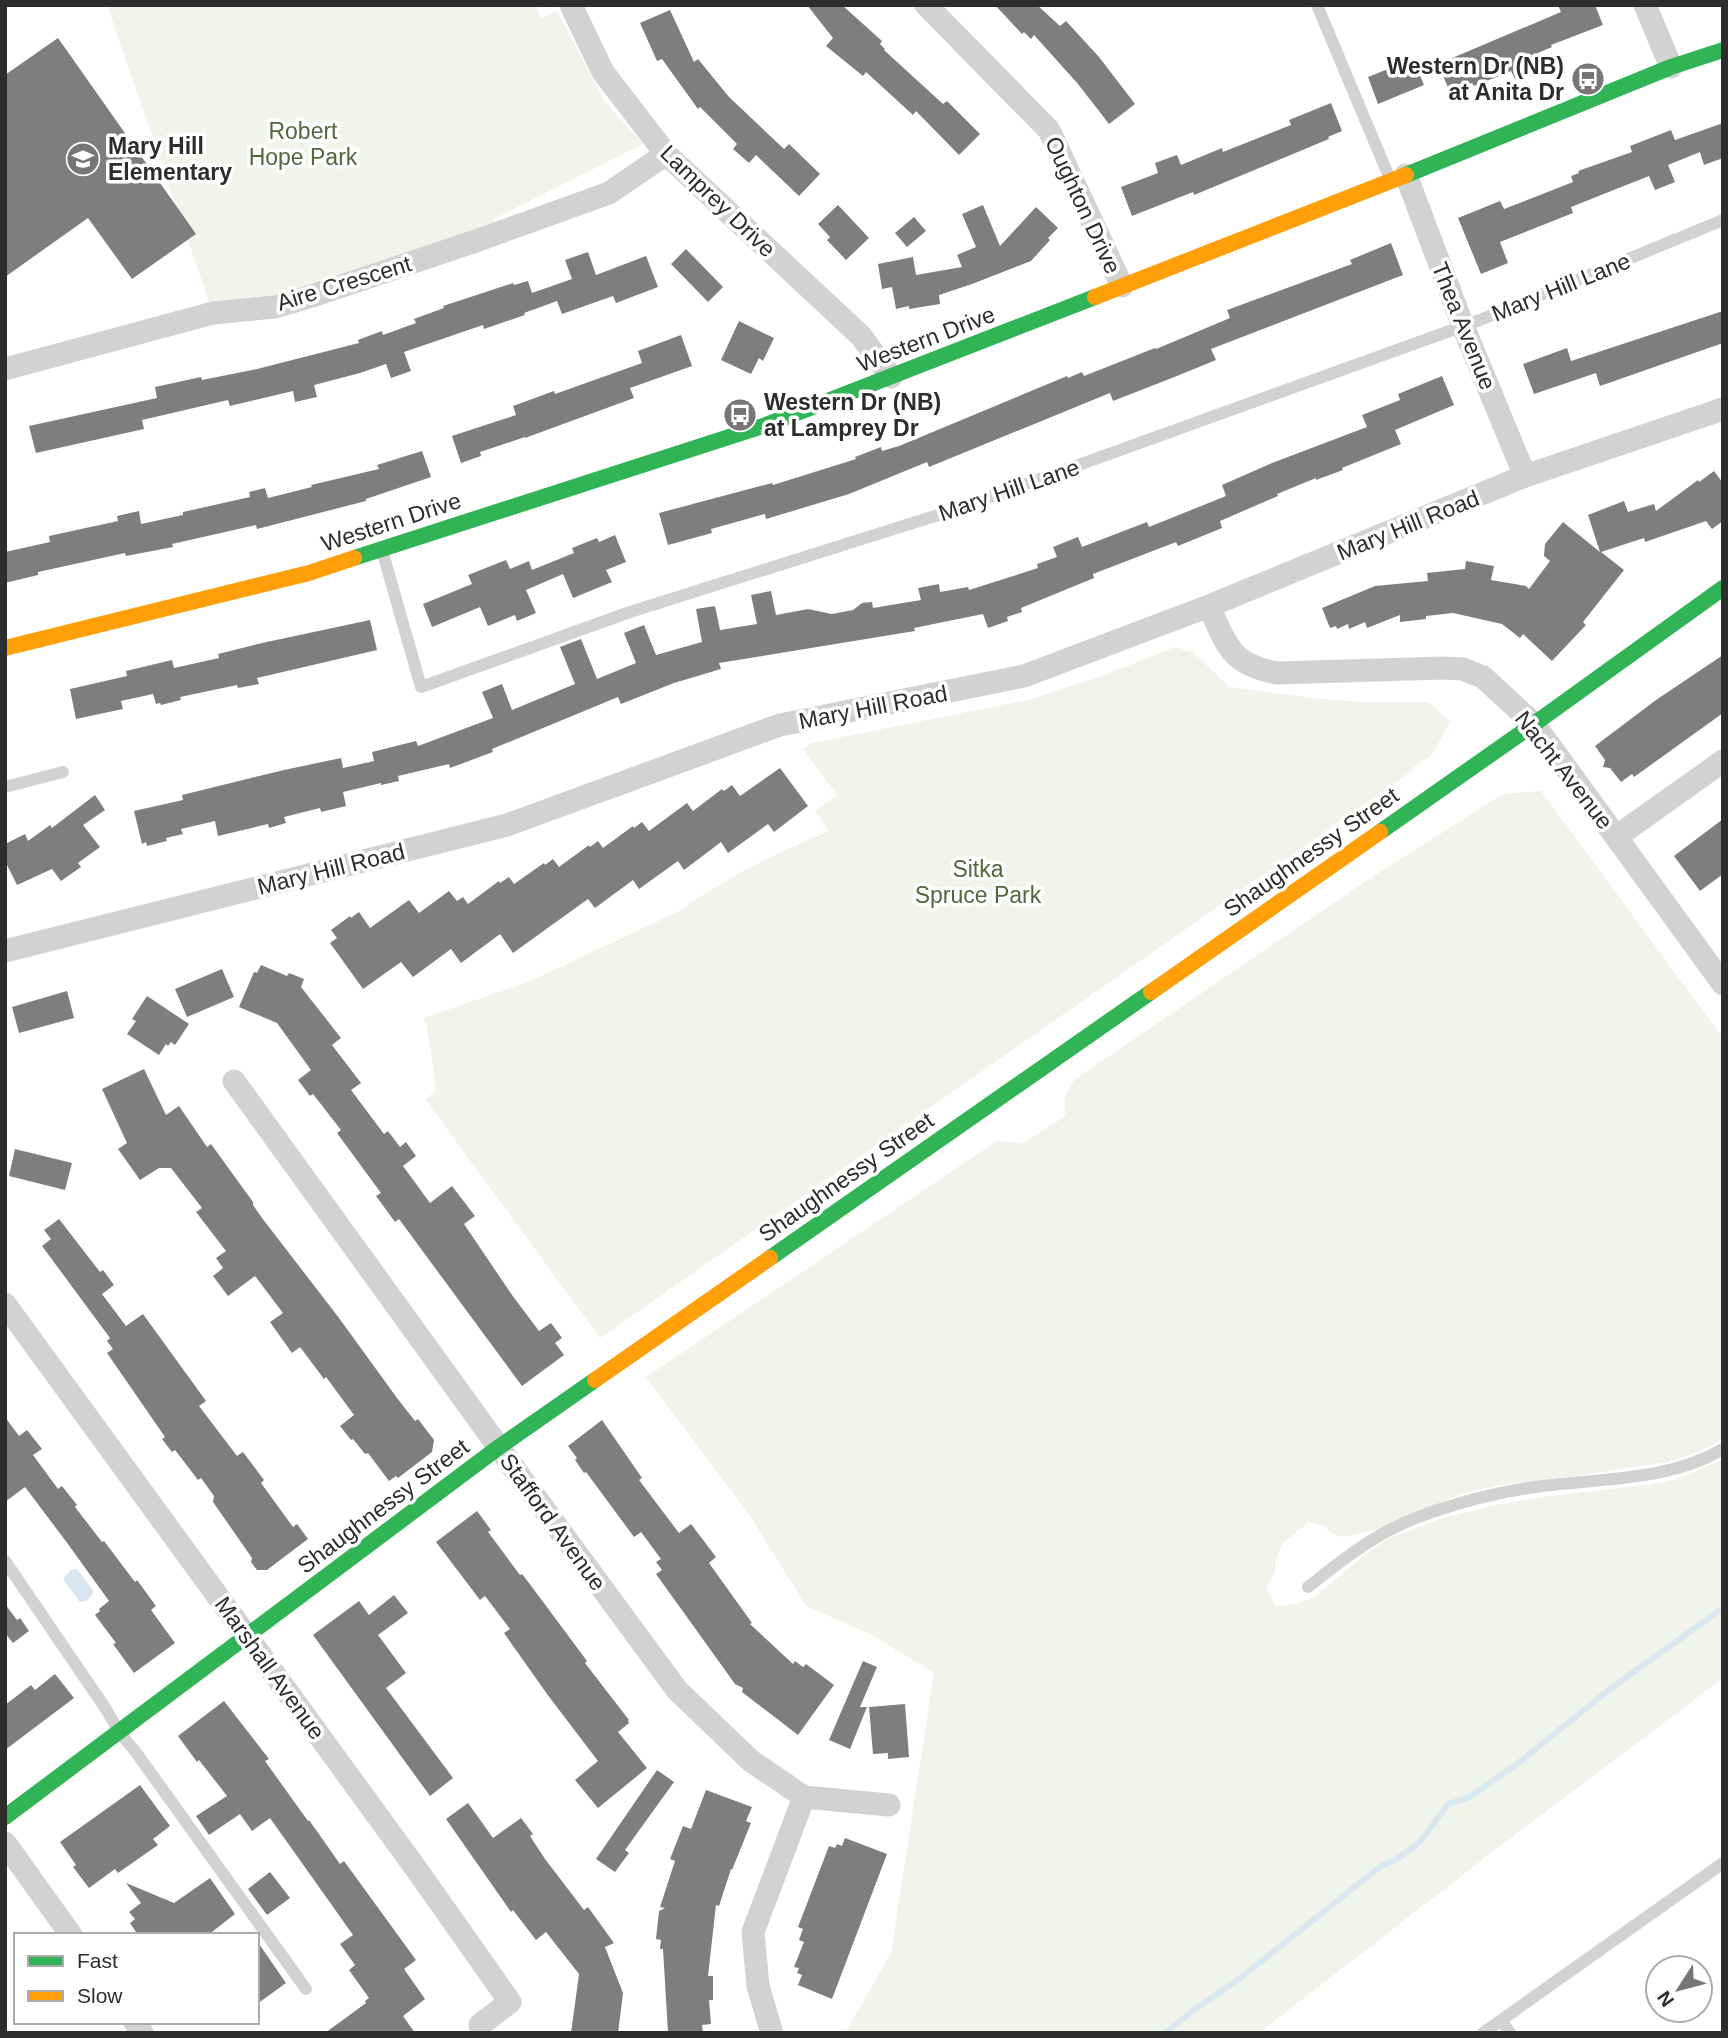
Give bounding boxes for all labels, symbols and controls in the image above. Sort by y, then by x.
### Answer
place label: Western Dr (NB) at Anita Dr [1387,53,1564,105]
bus stop icon: Western Dr (NB) at Anita Dr [1569,60,1607,98]
park label: Robert Hope Park [249,118,358,170]
street label: Oughton Drive [1040,132,1126,278]
place label: Mary Hill Elementary [108,133,232,185]
school or university icon: Mary Hill Elementary [64,140,102,178]
street label: Lamprey Drive [655,140,781,262]
street label: Mary Hill Lane [1488,247,1634,327]
street label: Aire Crescent [274,250,415,316]
street label: Thea Avenue [1427,258,1501,394]
street label: Western Drive [854,301,998,377]
place label: Western Dr (NB) at Lamprey Dr [764,389,941,441]
bus stop icon: Western Dr (NB) at Lamprey Dr [721,396,759,434]
street label: Mary Hill Lane [935,454,1083,526]
street label: Mary Hill Road [1333,485,1483,565]
street label: Western Drive [318,487,464,557]
street label: Mary Hill Road [796,680,950,734]
street label: Nacht Avenue [1510,706,1618,834]
street label: Shaughnessy Street [1219,782,1404,922]
street label: Mary Hill Road [255,838,407,900]
park label: Sitka Spruce Park [915,856,1042,908]
street label: Shaughnessy Street [754,1107,939,1247]
street label: Shaughnessy Street [292,1433,474,1579]
street label: Stafford Avenue [495,1448,611,1596]
street label: Marshall Avenue [210,1592,330,1744]
legend [14,1933,259,2024]
text: Fast [77,1949,118,1972]
north arrow [1644,1954,1714,2024]
text: Slow [77,1984,123,2007]
text: N [1653,1987,1678,2010]

